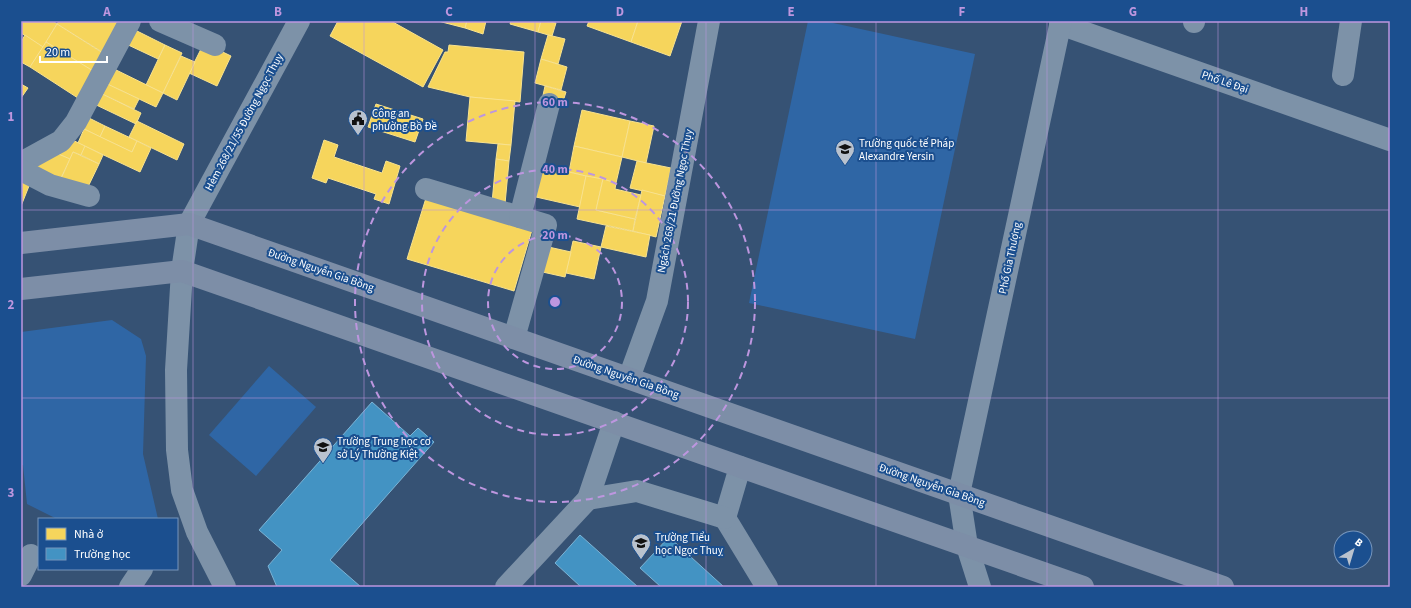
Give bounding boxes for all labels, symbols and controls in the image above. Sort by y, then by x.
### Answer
text: A [102,3,111,21]
text: B [274,3,282,21]
text: C [445,3,453,21]
text: D [616,3,624,21]
text: E [787,3,795,21]
text: F [959,3,966,21]
text: G [1129,3,1137,21]
text: H [1300,3,1308,21]
scale bar [40,38,107,64]
text: 20 m [46,44,70,61]
street label: Hẻm 268/21/55 Đường Ngọc Thụy [201,51,287,193]
street label: Phố Lê Đại [1200,67,1250,97]
text: 60 m [542,94,568,111]
place label: Công an phường Bồ Đề [372,106,437,134]
text: 1 [8,108,15,126]
public building icon: Công an phường Bồ Đề [347,108,369,136]
street label: Ngách 268/21 Đường Ngọc Thụy [654,128,696,274]
place label: Trường quốc tế Pháp Alexandre Yersin [859,136,954,164]
school or university icon: Trường quốc tế Pháp Alexandre Yersin [834,138,856,166]
text: 40 m [542,161,568,178]
street label: Phố Gia Thượng [995,220,1025,295]
text: 20 m [542,227,568,244]
street label: Đường Nguyễn Gia Bồng [266,245,377,295]
centre of rings [548,295,562,309]
text: 2 [8,296,15,314]
street label: Đường Nguyễn Gia Bồng [571,352,682,402]
place label: Trường Trung học cơ sở Lý Thường Kiệt [337,434,431,462]
school or university icon: Trường Trung học cơ sở Lý Thường Kiệt [312,436,334,464]
street label: Đường Nguyễn Gia Bồng [877,460,988,510]
text: 3 [8,484,15,502]
legend [38,518,178,570]
text: Nhà ở [74,526,104,543]
place label: Trường Tiểu học Ngọc Thuỵ [655,530,723,558]
north arrow [1333,530,1373,570]
school or university icon: Trường Tiểu học Ngọc Thuỵ [630,532,652,560]
text: B [1352,535,1366,551]
text: Trường học [74,546,131,563]

